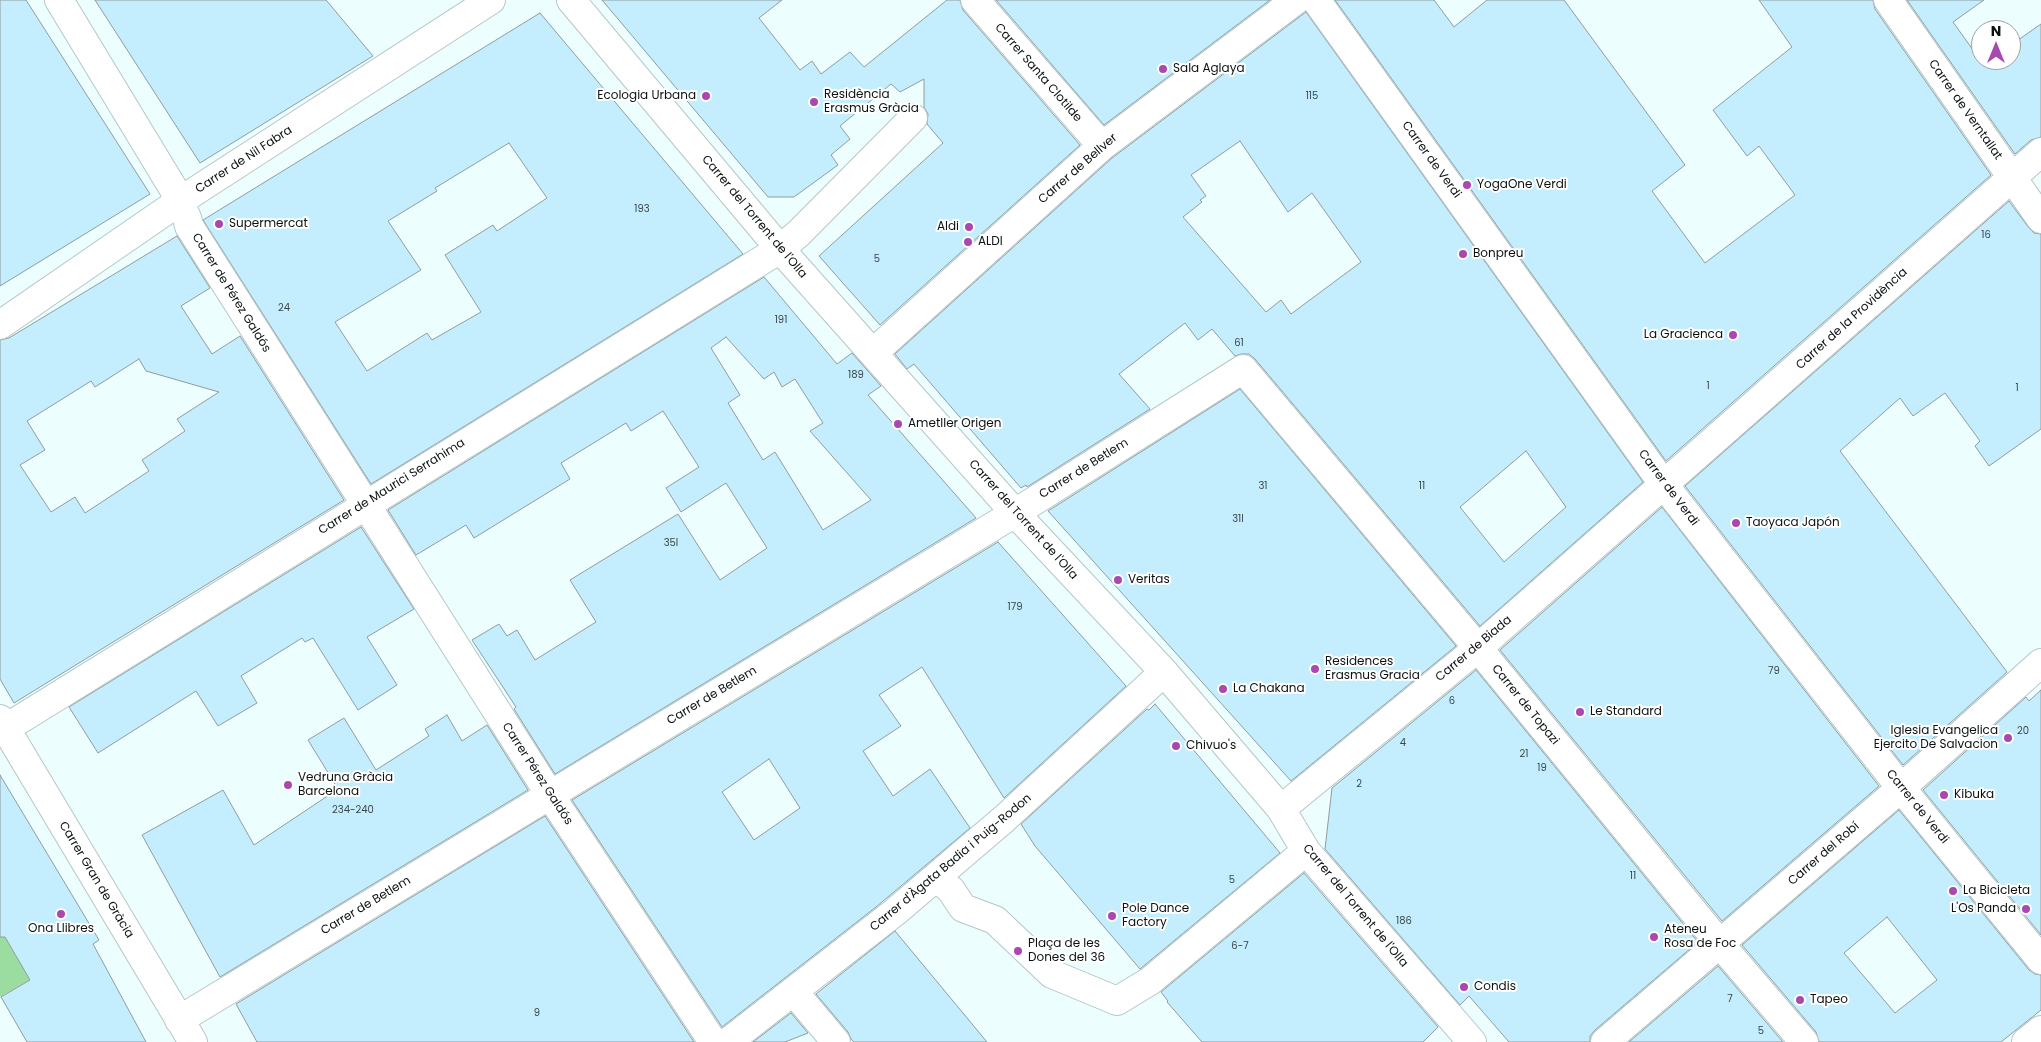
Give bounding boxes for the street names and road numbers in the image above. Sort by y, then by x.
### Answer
street label: Carrer Santa Clotilde [991,21,1085,125]
street label: Carrer de Verntallat [1925,57,2005,163]
street label: Carrer de Verdi [1398,119,1464,201]
street label: Carrer de Nil Fabra [193,123,295,197]
street label: Carrer de Bellver [1036,131,1120,207]
street label: Carrer del Torrent de l'Olla [698,153,810,281]
street label: Carrer de Pérez Galdós [188,231,274,355]
street label: Carrer de la Providència [1793,265,1911,373]
street label: Carrer de Maurici Serrahima [316,436,468,538]
street label: Carrer de Betlem [1037,436,1131,502]
street label: Carrer de Verdi [1635,447,1701,529]
street label: Carrer del Torrent de l'Olla [965,457,1081,583]
street label: Carrer de Biada [1433,613,1515,685]
street label: Carrer de Topazi [1488,662,1562,748]
street label: Carrer de Betlem [665,664,759,728]
street label: Carrer Pérez Galdós [499,720,575,828]
street label: Carrer de Verdi [1883,767,1951,847]
street label: Carrer d'Àgata Badia i Puig-Rodon [867,791,1035,935]
street label: Carrer Gran de Gràcia [56,819,136,941]
street label: Carrer del Robí [1786,819,1862,889]
street label: Carrer del Torrent de l'Olla [1299,842,1411,970]
street label: Carrer de Betlem [319,874,413,938]

